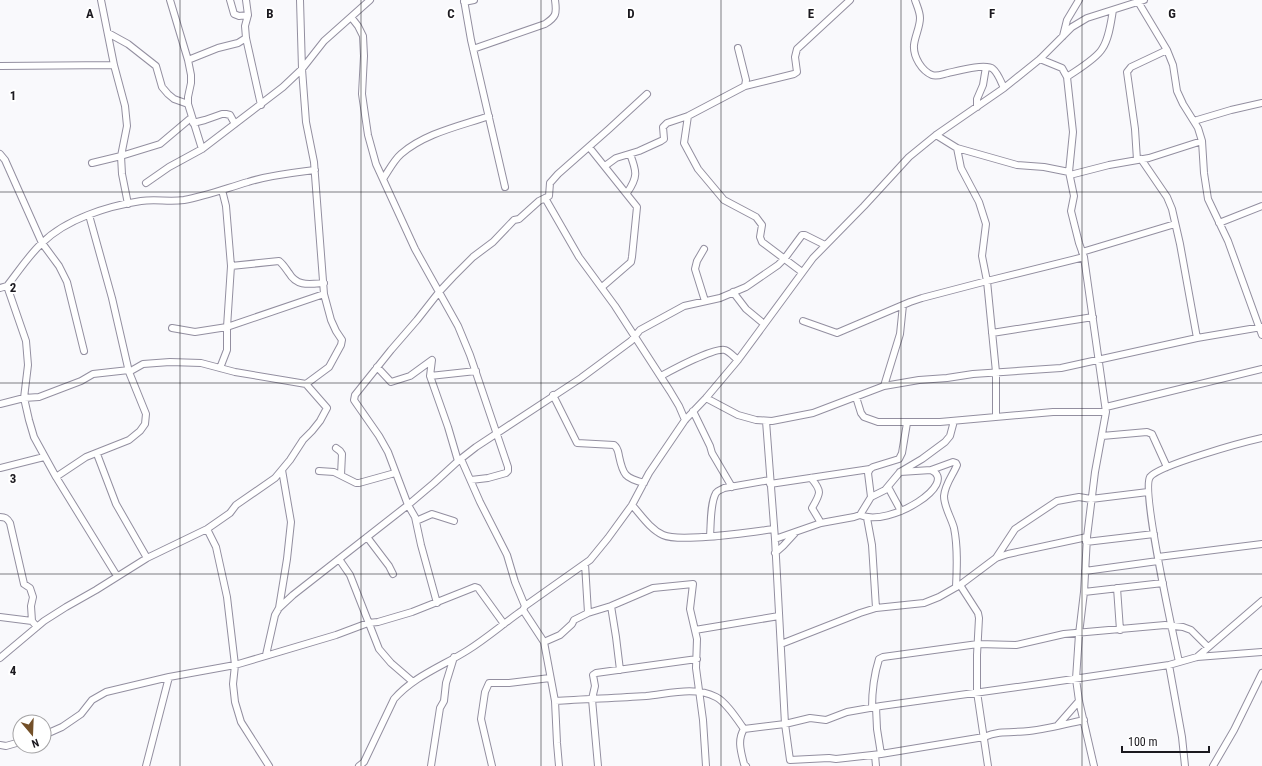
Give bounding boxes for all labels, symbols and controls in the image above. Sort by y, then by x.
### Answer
text: A [86,6,94,21]
text: B [266,6,274,21]
text: C [447,6,455,21]
text: D [627,6,635,21]
text: E [808,6,815,21]
text: F [989,6,995,21]
text: G [1168,6,1176,21]
text: 1 [10,88,16,103]
text: 2 [10,280,17,295]
text: 3 [10,471,16,486]
text: 4 [10,663,17,678]
north arrow [12,714,52,754]
scale bar [1122,728,1209,754]
text: 100 m [1128,735,1158,749]
text: N [30,736,40,750]

